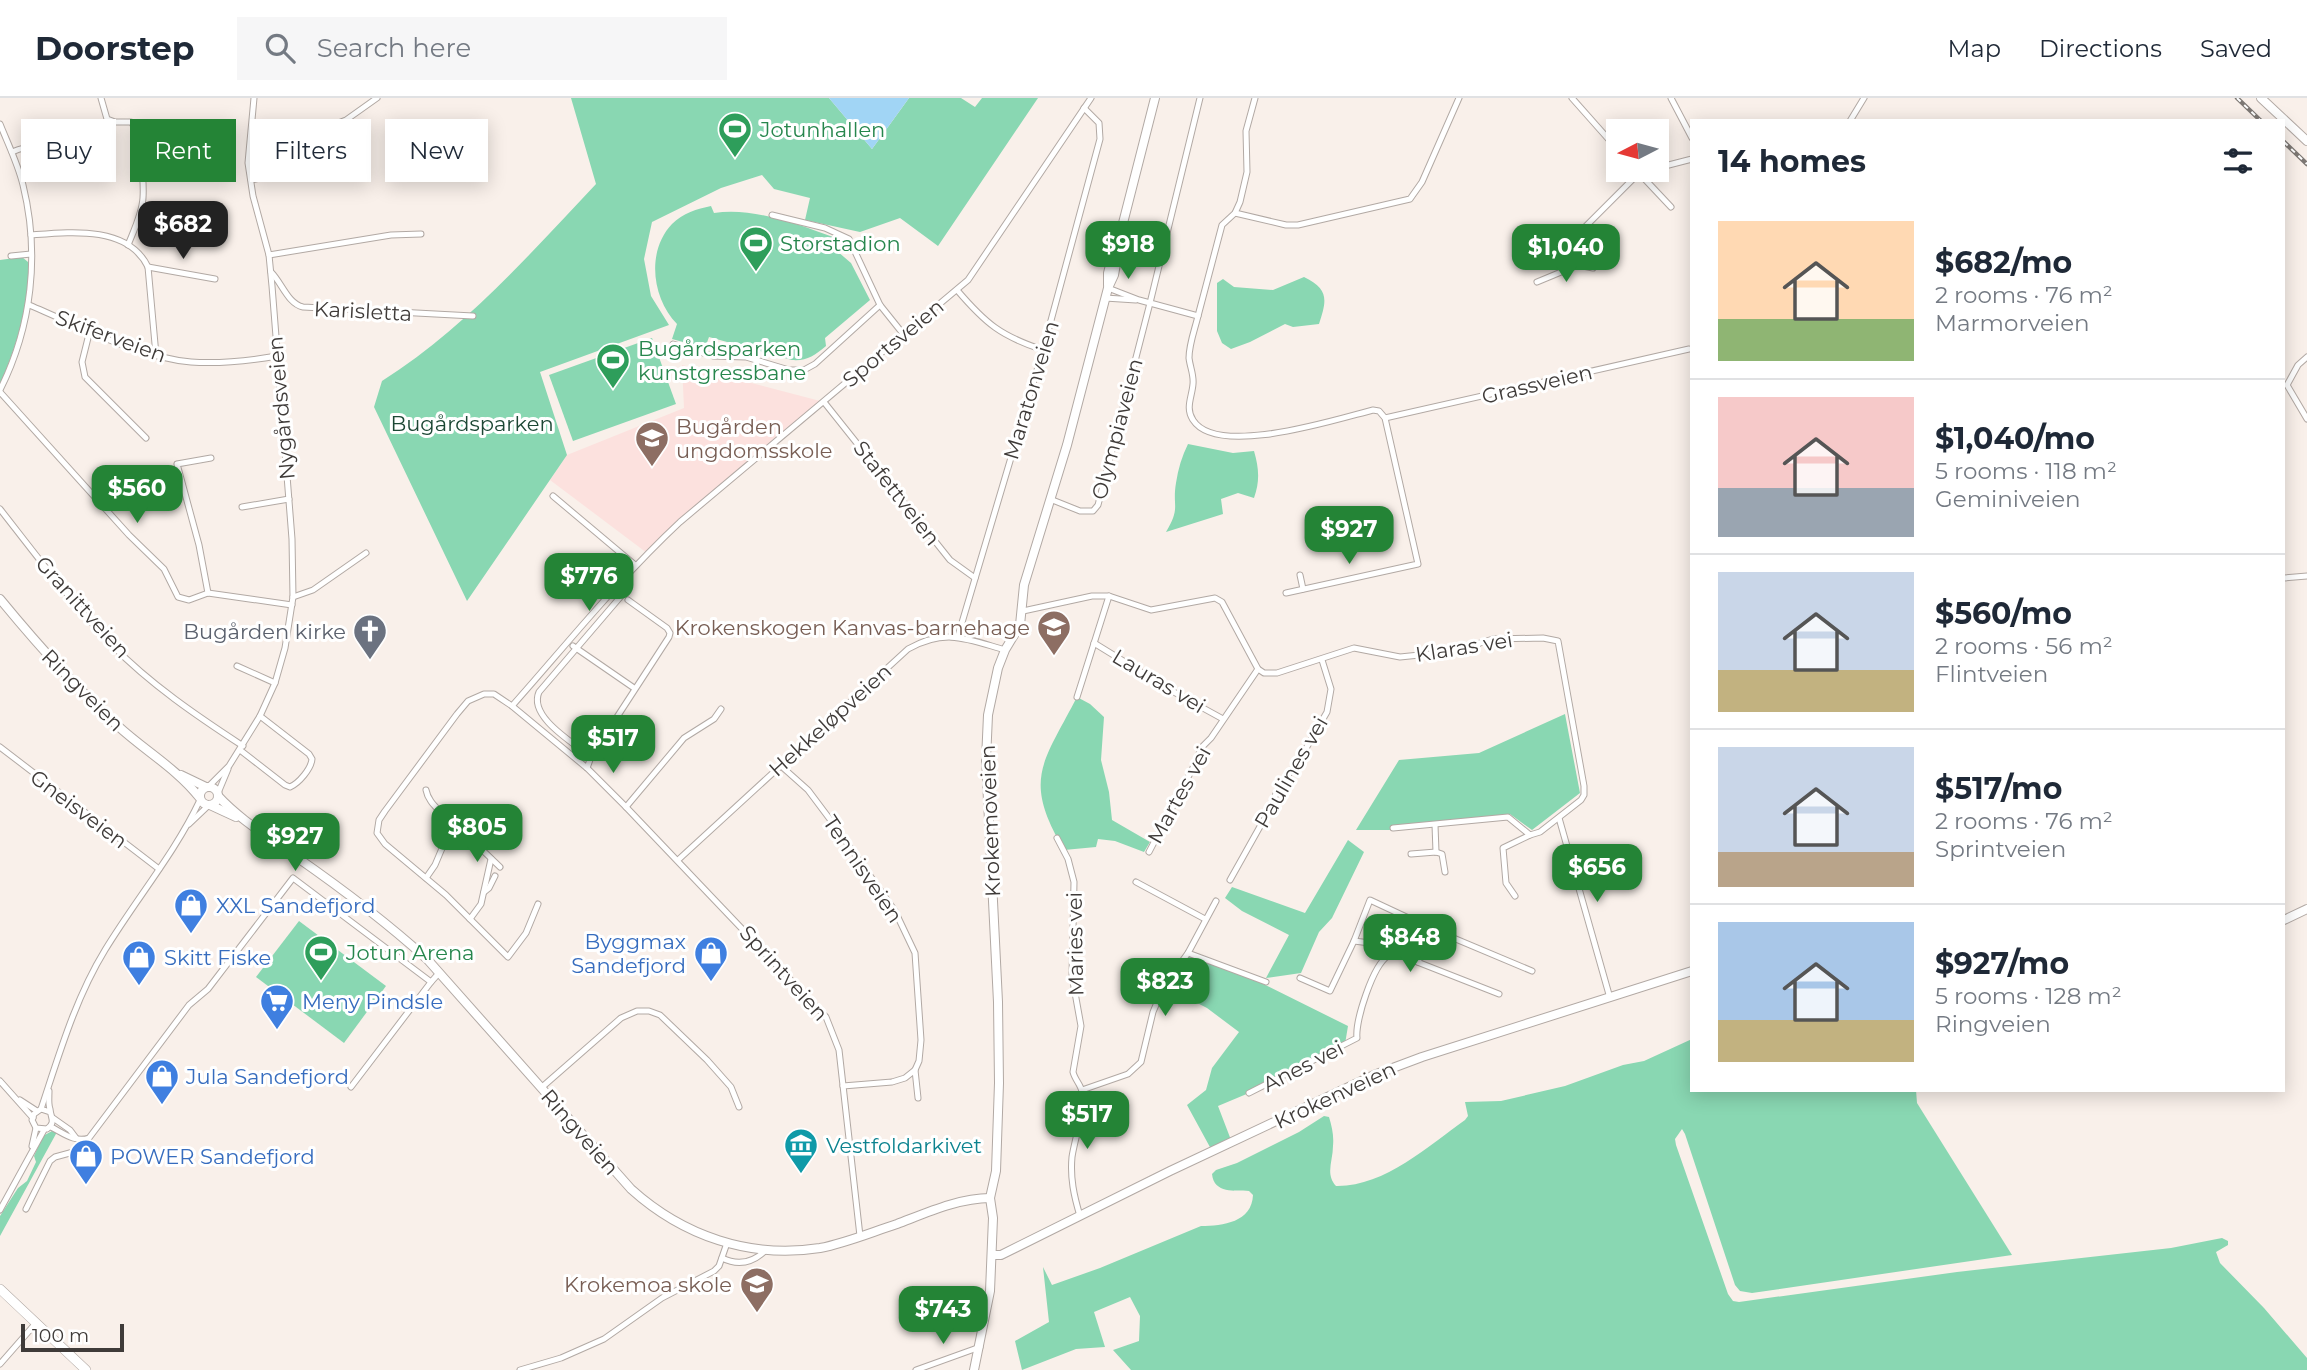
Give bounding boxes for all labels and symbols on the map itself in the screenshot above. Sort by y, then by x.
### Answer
sports icon: Jotunhallen [716,110,754,159]
place label: Jotunhallen [759,117,885,142]
north arrow [1606,119,1670,182]
pin: $682 [142,202,224,261]
pin: $918 [1087,222,1169,281]
sports icon: Storstadion [737,224,775,273]
pin: $1,040 [1509,225,1623,284]
place label: Storstadion [780,231,901,256]
street label: Sportsveien [838,294,948,392]
street label: Karisletta [313,296,413,326]
street label: Skiferveien [52,304,170,368]
street label: Maratonveien [998,318,1064,462]
street label: Nygårdsveien [262,335,300,481]
place label: Bugårdsparken kunstgressbane [638,336,806,385]
sports icon: Bugårdsparken kunstgressbane [594,341,632,390]
street label: Olympiaveien [1086,356,1148,502]
street label: Grassveien [1479,359,1595,409]
park label: Bugårdsparken [390,411,554,436]
place label: Bugården ungdomsskole [676,414,833,463]
school or university icon: Bugården ungdomsskole [633,419,671,468]
street label: Stafettveien [848,436,946,550]
pin: $560 [96,466,178,525]
pin: $927 [1308,506,1390,566]
street label: Granittveien [31,551,135,663]
pin: $776 [548,554,630,613]
school or university icon: Krokenskogen Kanvas-barnehage [1035,608,1073,657]
church icon: Bugården kirke [351,612,389,661]
place label: Krokenskogen Kanvas-barnehage [675,615,1030,640]
place label: Bugården kirke [183,619,346,644]
street label: Klaras vei [1414,627,1514,667]
street label: Ringveien [37,644,129,736]
street label: Lauras vei [1108,644,1210,718]
street label: Hekkeløpveien [764,658,896,782]
street label: Paulines vei [1249,712,1333,832]
pin: $517 [572,716,654,775]
street label: Martes vei [1142,742,1216,848]
street label: Krokemoveien [975,744,1005,898]
street label: Gneisveien [26,764,132,854]
pin: $805 [436,804,518,864]
street label: Tennisveien [818,811,908,927]
pin: $927 [254,814,336,873]
pin: $656 [1556,844,1638,904]
shop icon: XXL Sandefjord [172,886,210,935]
street label: Maries vei [1062,892,1088,996]
place label: XXL Sandefjord [216,893,375,918]
pin: $848 [1369,914,1451,974]
street label: Sprintveien [735,920,833,1026]
place label: Byggmax Sandefjord [571,929,686,978]
sports icon: Jotun Arena [302,933,340,982]
shop icon: Byggmax Sandefjord [692,934,730,983]
shop icon: Skitt Fiske [120,938,158,987]
place label: Jotun Arena [345,940,475,965]
place label: Skitt Fiske [164,945,271,970]
pin: $823 [1124,958,1206,1018]
supermarket icon: Meny Pindsle [258,982,296,1031]
place label: Meny Pindsle [302,989,443,1014]
street label: Anes vei [1259,1035,1347,1097]
street label: Krokenveien [1270,1056,1400,1134]
shop icon: Jula Sandefjord [143,1057,181,1106]
place label: Jula Sandefjord [185,1064,349,1089]
street label: Ringveien [536,1084,624,1180]
pin: $517 [1046,1091,1128,1151]
museum icon: Vestfoldarkivet [782,1126,820,1175]
place label: Vestfoldarkivet [826,1133,982,1158]
shop icon: POWER Sandefjord [67,1137,105,1186]
place label: POWER Sandefjord [110,1144,315,1169]
school or university icon: Krokemoa skole [738,1265,776,1314]
place label: Krokemoa skole [564,1272,732,1297]
pin: $743 [902,1286,984,1346]
scale bar [21,1321,124,1353]

